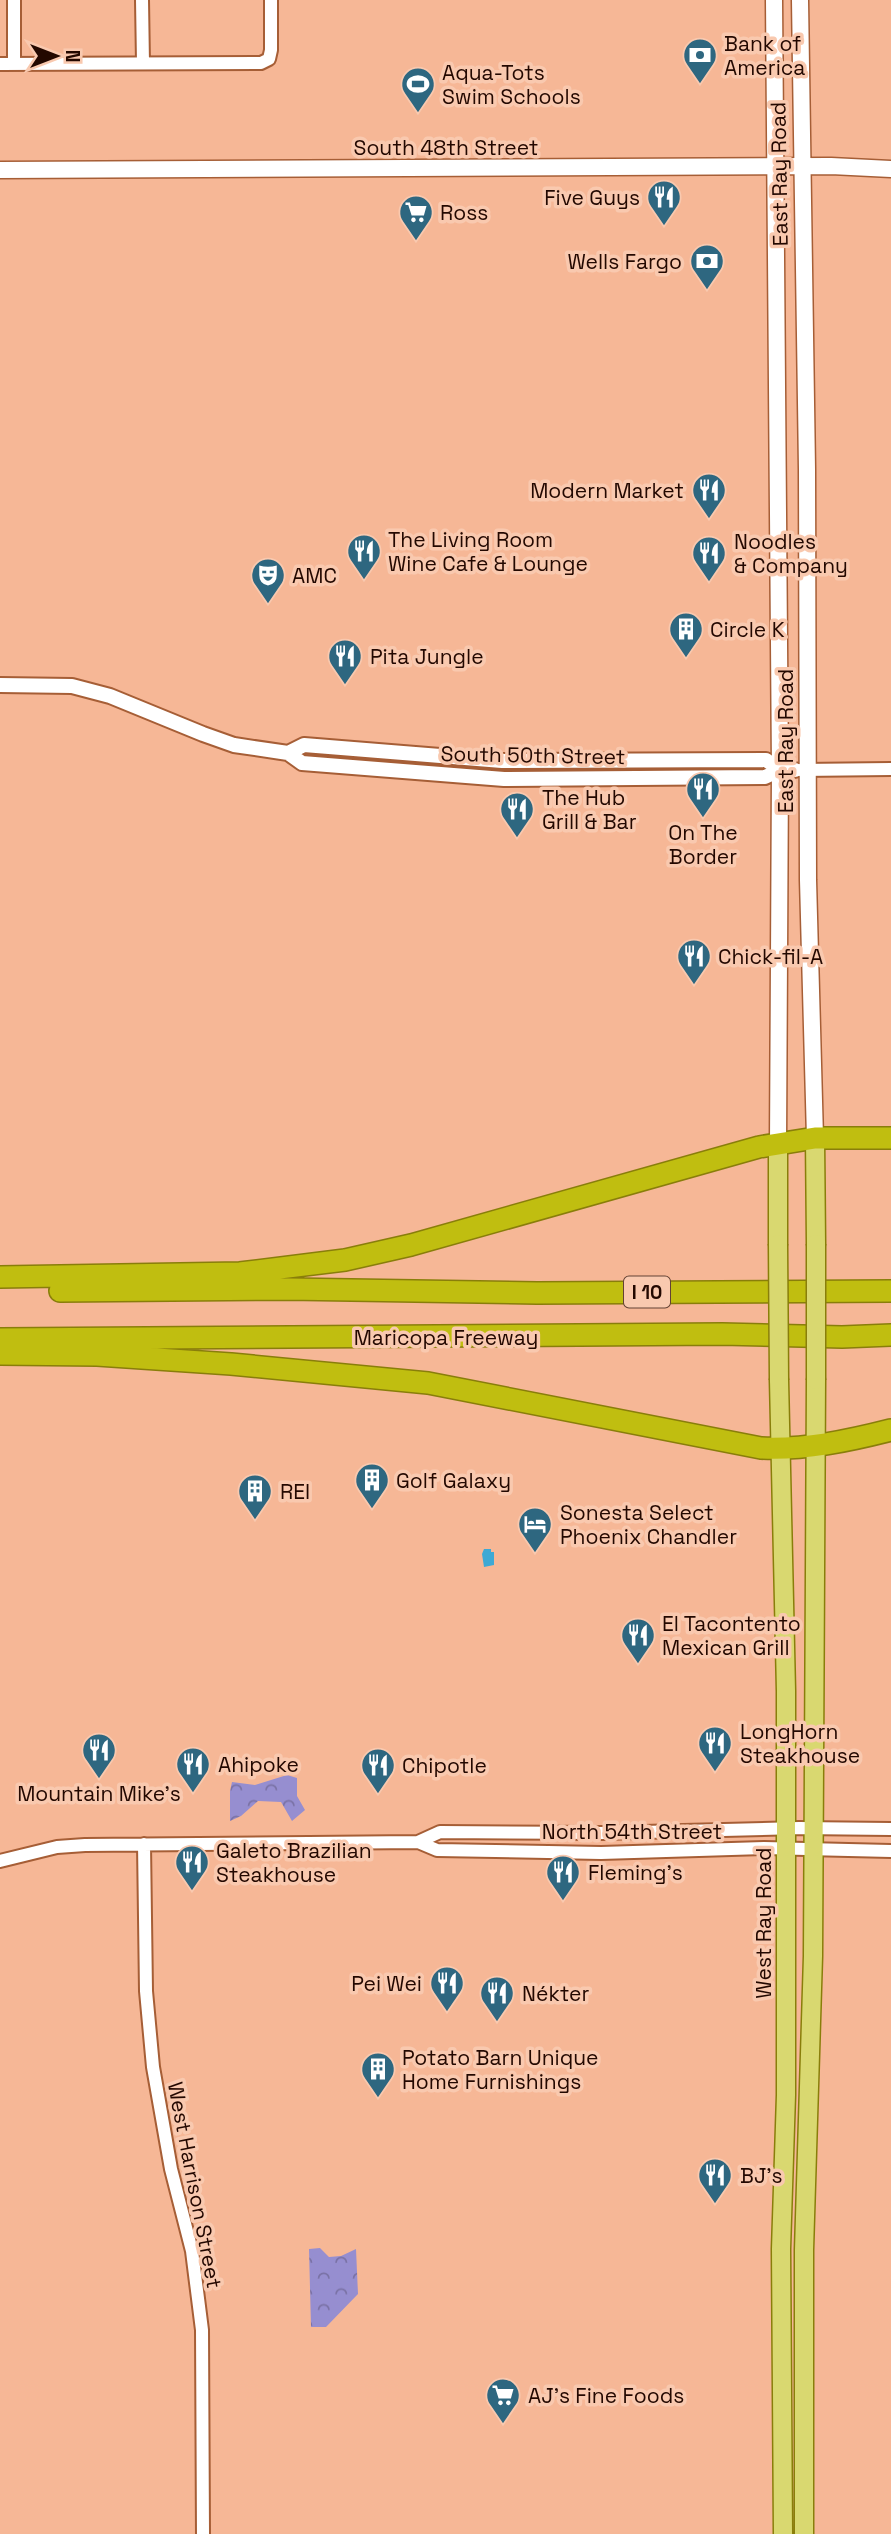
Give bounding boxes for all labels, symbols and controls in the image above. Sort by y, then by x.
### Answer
north arrow [21,21,91,91]
place label: Bank of America [724,30,805,81]
bank icon: Bank of America [681,36,719,85]
text: N [60,50,85,62]
place label: Aqua-Tots Swim Schools [442,59,581,110]
sports icon: Aqua-Tots Swim Schools [399,65,437,114]
street label: East Ray Road [764,101,794,247]
street label: South 48th Street [354,134,538,161]
restaurant icon: Five Guys [645,178,683,227]
place label: Five Guys [544,184,640,211]
supermarket icon: Ross [397,193,435,242]
place label: Ross [440,199,488,226]
bank icon: Wells Fargo [688,242,726,291]
place label: Wells Fargo [567,248,682,275]
restaurant icon: Modern Market [690,471,728,520]
place label: Modern Market [530,477,684,504]
place label: The Living Room Wine Cafe & Lounge [388,526,588,577]
place label: Noodles & Company [734,528,848,579]
restaurant icon: The Living Room Wine Cafe & Lounge [345,532,383,581]
restaurant icon: Noodles & Company [690,534,728,583]
theatre icon: AMC [249,556,287,605]
place label: AMC [292,562,337,589]
building icon: Circle K [667,610,705,659]
place label: Circle K [710,616,785,643]
restaurant icon: Pita Jungle [326,637,364,686]
place label: Pita Jungle [370,643,484,670]
street label: East Ray Road [772,669,799,813]
street label: South 50th Street [440,740,626,770]
restaurant icon: On The Border [684,770,722,819]
place label: The Hub Grill & Bar [542,784,637,835]
restaurant icon: The Hub Grill & Bar [498,790,536,839]
place label: On The Border [668,819,738,870]
restaurant icon: Chick-fil-A [675,937,713,986]
place label: Chick-fil-A [718,943,823,970]
road number: I 10 [624,1276,670,1308]
street label: Maricopa Freeway [354,1324,538,1351]
building icon: Golf Galaxy [353,1461,391,1510]
place label: Golf Galaxy [396,1467,511,1494]
building icon: REI [236,1472,274,1521]
place label: REI [280,1478,310,1505]
place label: Sonesta Select Phoenix Chandler [560,1499,737,1550]
hotel icon: Sonesta Select Phoenix Chandler [516,1505,554,1554]
place label: El Tacontento Mexican Grill [662,1610,801,1661]
restaurant icon: El Tacontento Mexican Grill [619,1616,657,1665]
place label: LongHorn Steakhouse [740,1718,860,1769]
restaurant icon: LongHorn Steakhouse [696,1724,734,1773]
restaurant icon: Mountain Mike's [80,1731,118,1780]
restaurant icon: Ahipoke [174,1745,212,1794]
restaurant icon: Chipotle [359,1746,397,1795]
place label: Ahipoke [218,1751,299,1778]
place label: Chipotle [402,1752,487,1779]
place label: Mountain Mike's [17,1780,181,1807]
street label: North 54th Street [542,1818,722,1845]
place label: Galeto Brazilian Steakhouse [216,1837,372,1888]
restaurant icon: Galeto Brazilian Steakhouse [173,1843,211,1892]
street label: West Ray Road [750,1847,777,1999]
restaurant icon: Fleming's [544,1853,582,1902]
place label: Fleming's [588,1859,683,1886]
restaurant icon: Pei Wei [428,1964,466,2013]
place label: Pei Wei [351,1970,422,1997]
restaurant icon: Nékter [478,1974,516,2023]
place label: Nékter [522,1980,589,2007]
place label: Potato Barn Unique Home Furnishings [402,2044,598,2095]
building icon: Potato Barn Unique Home Furnishings [359,2050,397,2099]
street label: West Harrison Street [162,2079,228,2291]
restaurant icon: BJ's [696,2156,734,2205]
place label: BJ's [740,2162,783,2189]
supermarket icon: AJ’s Fine Foods [484,2376,522,2425]
place label: AJ’s Fine Foods [528,2382,684,2409]

